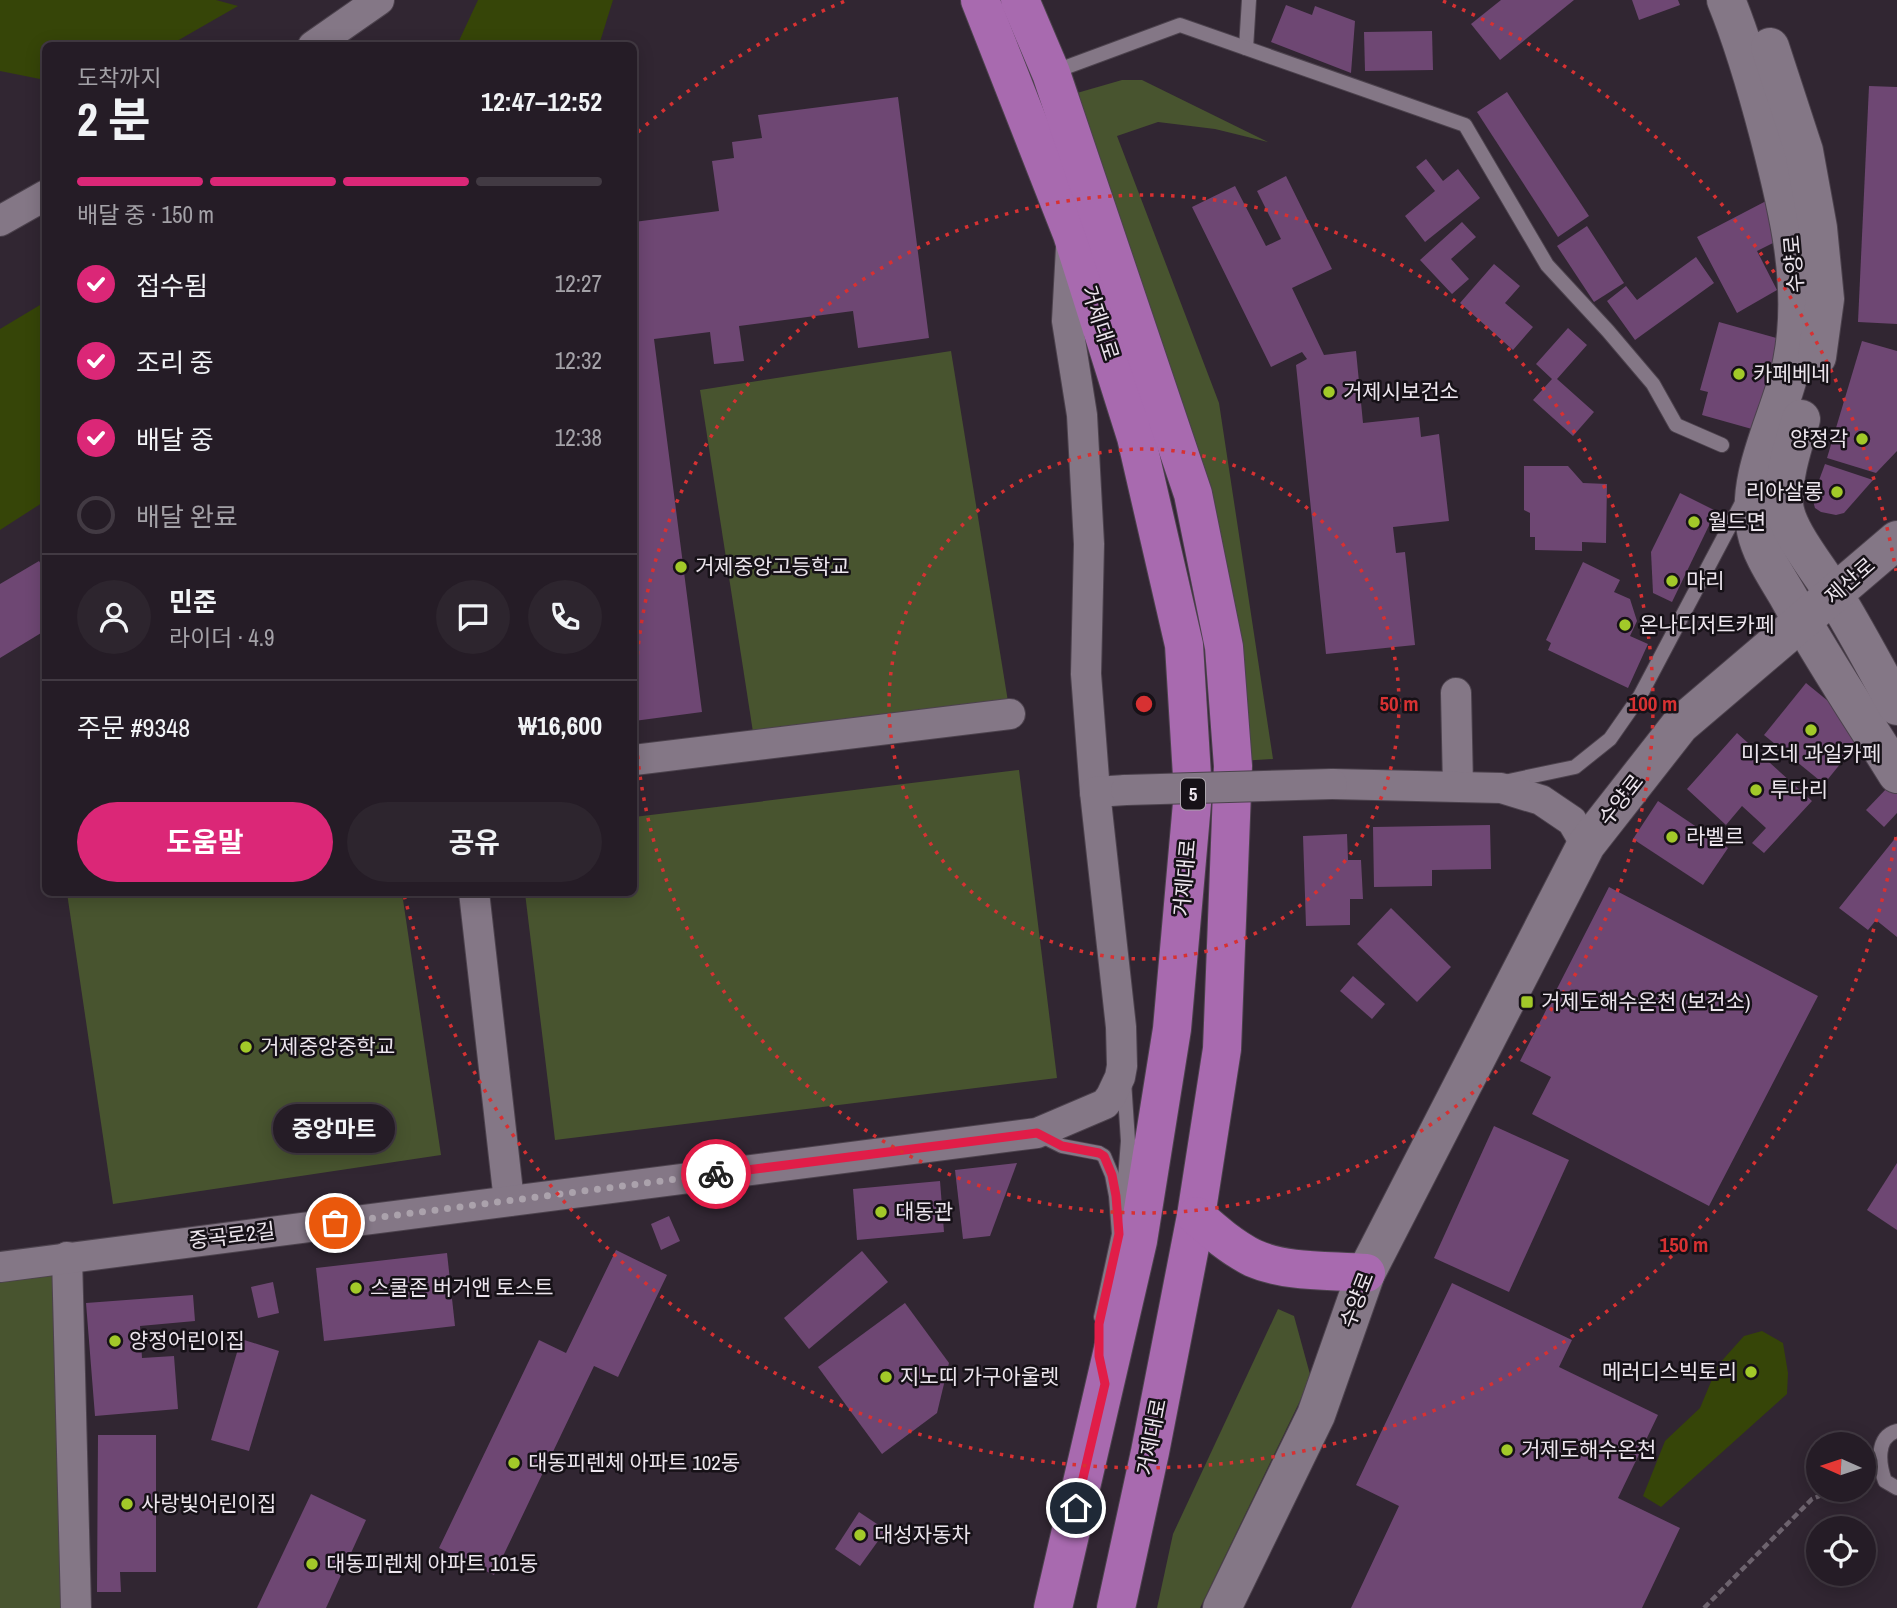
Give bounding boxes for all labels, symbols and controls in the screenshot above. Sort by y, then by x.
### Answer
text: 도착까지 [77,62,162,93]
text: 12:47–12:52 [481,84,602,119]
text: 2 분 [77,88,151,150]
text: 배달 중 · 150 m [77,199,214,230]
street label: 수양로 [1777,234,1810,294]
icon: check [77,265,115,303]
text: 접수됨 [136,268,208,303]
text: 12:27 [555,268,602,299]
street label: 거제대로 [1075,282,1126,364]
icon: check [77,342,115,380]
text: 조리 중 [136,345,214,380]
text: 12:32 [555,345,602,376]
place label: 카페베네 [1753,359,1830,388]
marker: 카페베네 [1731,366,1747,382]
place label: 거제시보건소 [1343,377,1459,406]
marker: 거제시보건소 [1321,384,1337,400]
icon: check [77,419,115,457]
text: 배달 중 [136,422,214,457]
text: 12:38 [555,422,602,453]
place label: 양정각 [1790,424,1848,453]
marker: 양정각 [1854,431,1870,447]
place label: 리아살롱 [1746,477,1823,506]
marker: 리아살롱 [1829,484,1845,500]
text: 배달 완료 [136,499,238,534]
place label: 월드면 [1708,507,1766,536]
marker: 월드면 [1686,514,1702,530]
street label: 제산로 [1818,551,1881,611]
place label: 거제중앙고등학교 [695,552,850,581]
marker: 거제중앙고등학교 [673,559,689,575]
place label: 마리 [1686,566,1725,595]
marker: 마리 [1664,573,1680,589]
button: person [77,580,151,654]
button: chat [436,580,510,654]
button: phone [528,580,602,654]
text: 민준 [169,584,217,619]
place label: 온나디저트카페 [1639,610,1774,639]
marker: 온나디저트카페 [1617,617,1633,633]
text: 라이더 · 4.9 [169,622,274,653]
text: 50 m [1379,689,1419,718]
text: 100 m [1629,689,1677,718]
centre of rings [1132,692,1156,716]
text: ₩16,600 [518,708,602,743]
text: 주문 #9348 [77,710,190,745]
marker: 미즈네 과일카페 [1803,722,1819,738]
place label: 미즈네 과일카페 [1741,739,1881,768]
street label: 수양로 [1591,768,1650,831]
place label: 투다리 [1770,775,1828,804]
road number: 5 [1181,778,1205,810]
marker: 투다리 [1748,782,1764,798]
button: 도움말 [77,802,333,882]
button: 공유 [347,802,602,882]
place label: 라벨르 [1686,822,1744,851]
marker: 라벨르 [1664,829,1680,845]
street label: 거제대로 [1167,838,1202,918]
place label: 거제도해수온천 (보건소) [1541,987,1750,1016]
marker: 거제도해수온천 (보건소) [1519,994,1535,1010]
place label: 거제중앙중학교 [260,1032,395,1061]
marker: 거제중앙중학교 [238,1039,254,1055]
callout: 중앙마트 [274,1104,396,1153]
text: 중앙마트 [292,1113,376,1144]
courier [681,1139,751,1209]
icon: bike [697,1155,735,1193]
pin [305,1193,365,1253]
place label: 대동관 [895,1197,953,1226]
icon: bag [316,1204,354,1242]
marker: 대동관 [873,1204,889,1220]
street label: 중곡로2길 [187,1216,277,1255]
text: 150 m [1660,1230,1708,1259]
street label: 수양로 [1333,1268,1380,1332]
place label: 스쿨존 버거앤 토스트 [370,1273,553,1302]
marker: 스쿨존 버거앤 토스트 [348,1280,364,1296]
place label: 양정어린이집 [129,1326,245,1355]
marker: 양정어린이집 [107,1333,123,1349]
place label: 메러디스빅토리 [1602,1357,1737,1386]
place label: 지노띠 가구아울렛 [900,1362,1059,1391]
marker: 메러디스빅토리 [1743,1364,1759,1380]
marker: 지노띠 가구아울렛 [878,1369,894,1385]
street label: 거제대로 [1130,1396,1173,1478]
north arrow [1806,1432,1876,1502]
map controls [1806,1432,1876,1586]
place label: 거제도해수온천 [1521,1435,1656,1464]
marker: 거제도해수온천 [1499,1442,1515,1458]
place label: 대동피렌체 아파트 102동 [528,1448,740,1477]
marker: 대동피렌체 아파트 102동 [506,1455,522,1471]
pin [1046,1478,1106,1538]
place label: 사랑빛어린이집 [141,1489,276,1518]
icon: home [1057,1489,1095,1527]
marker: 사랑빛어린이집 [119,1496,135,1512]
button: locate [1806,1516,1876,1586]
place label: 대성자동차 [874,1520,971,1549]
marker: 대성자동차 [852,1527,868,1543]
place label: 대동피렌체 아파트 101동 [326,1549,538,1578]
marker: 대동피렌체 아파트 101동 [304,1556,320,1572]

